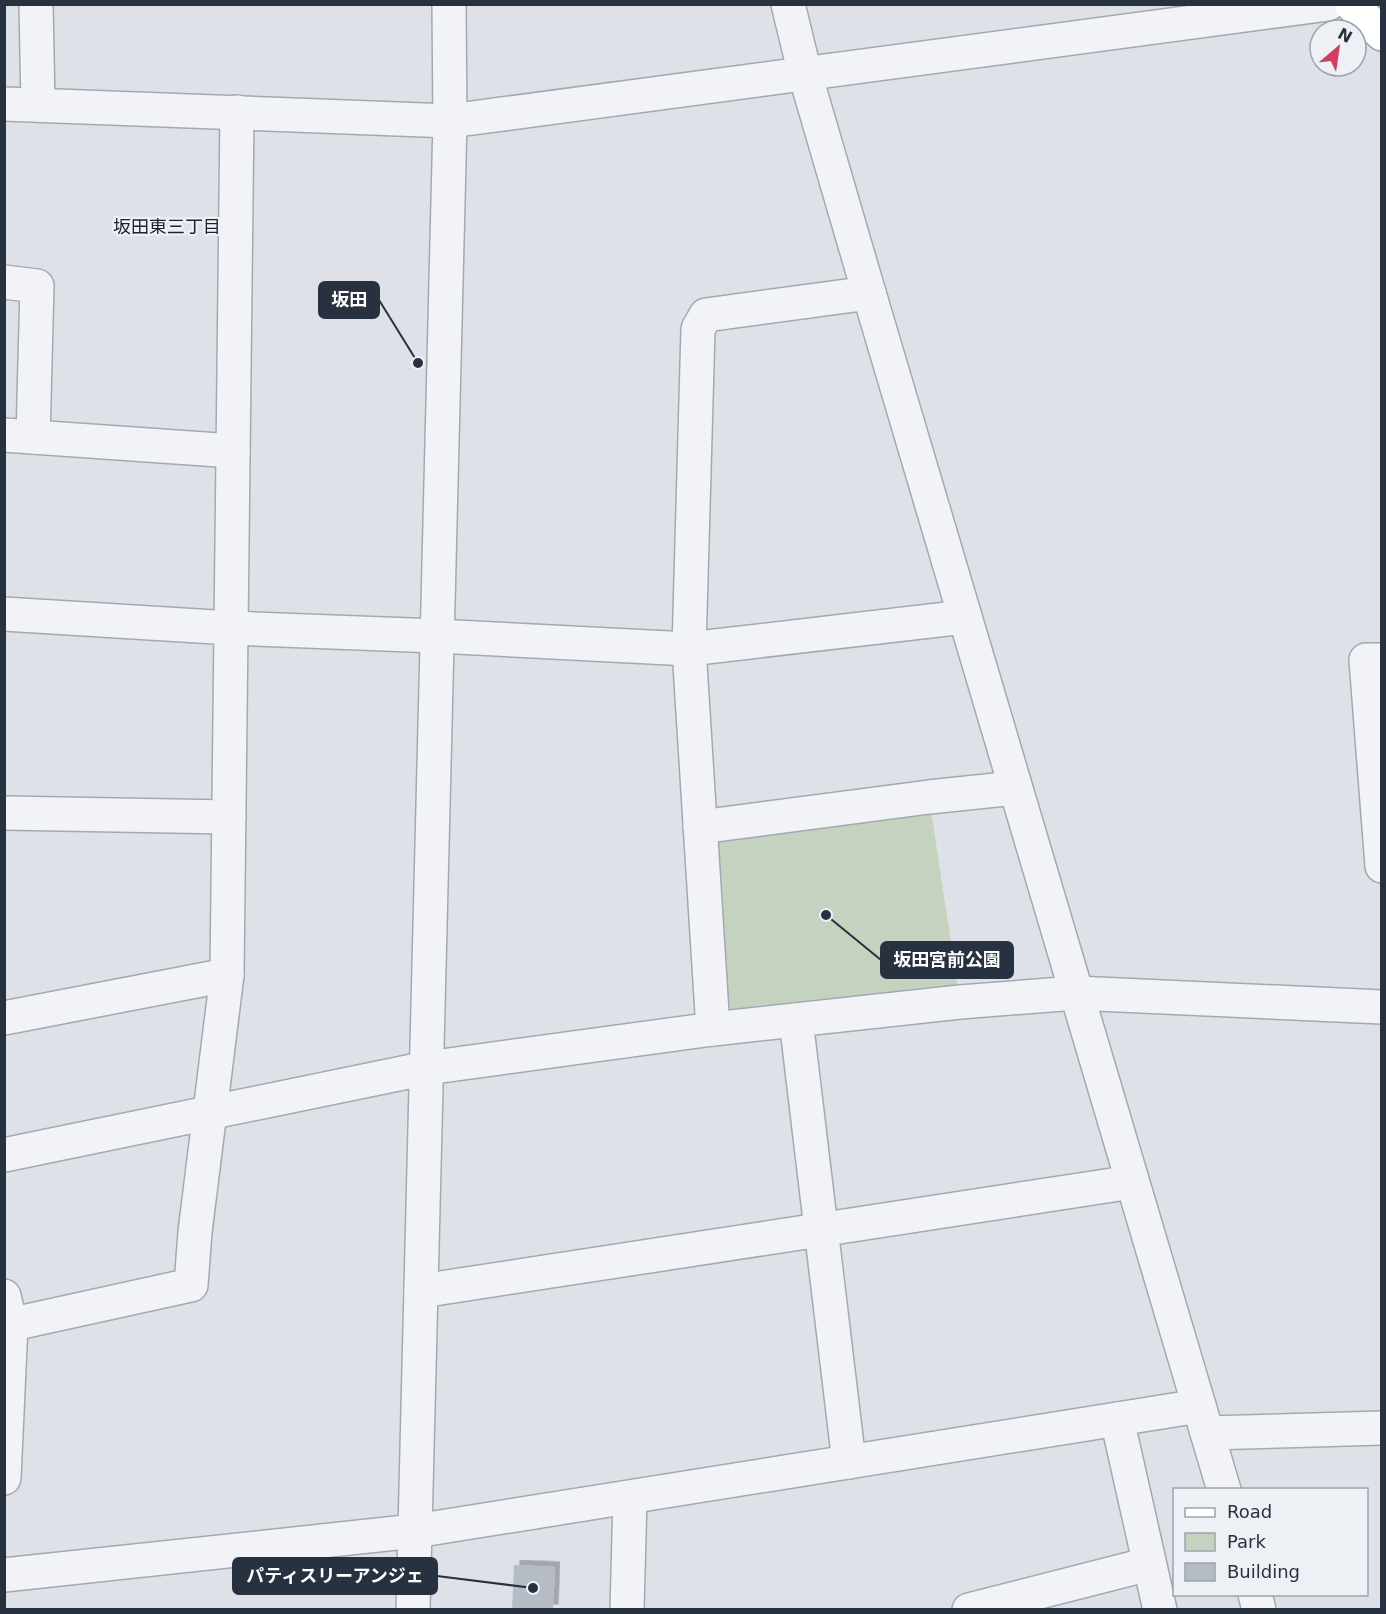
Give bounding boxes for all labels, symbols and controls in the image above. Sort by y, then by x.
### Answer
north arrow [1308,18,1368,78]
text: N [1335,24,1355,47]
district label: 坂田東三丁目 [113,216,221,237]
callout: 坂田 [319,282,379,318]
text: 坂田 [331,289,367,310]
callout: 坂田宮前公園 [881,942,1013,978]
text: 坂田宮前公園 [893,949,1001,970]
legend [1173,1488,1368,1596]
text: Road [1227,1501,1272,1522]
text: Park [1227,1531,1266,1552]
callout: パティスリーアンジェ [233,1558,437,1594]
text: Building [1227,1561,1300,1582]
text: パティスリーアンジェ [246,1565,424,1586]

